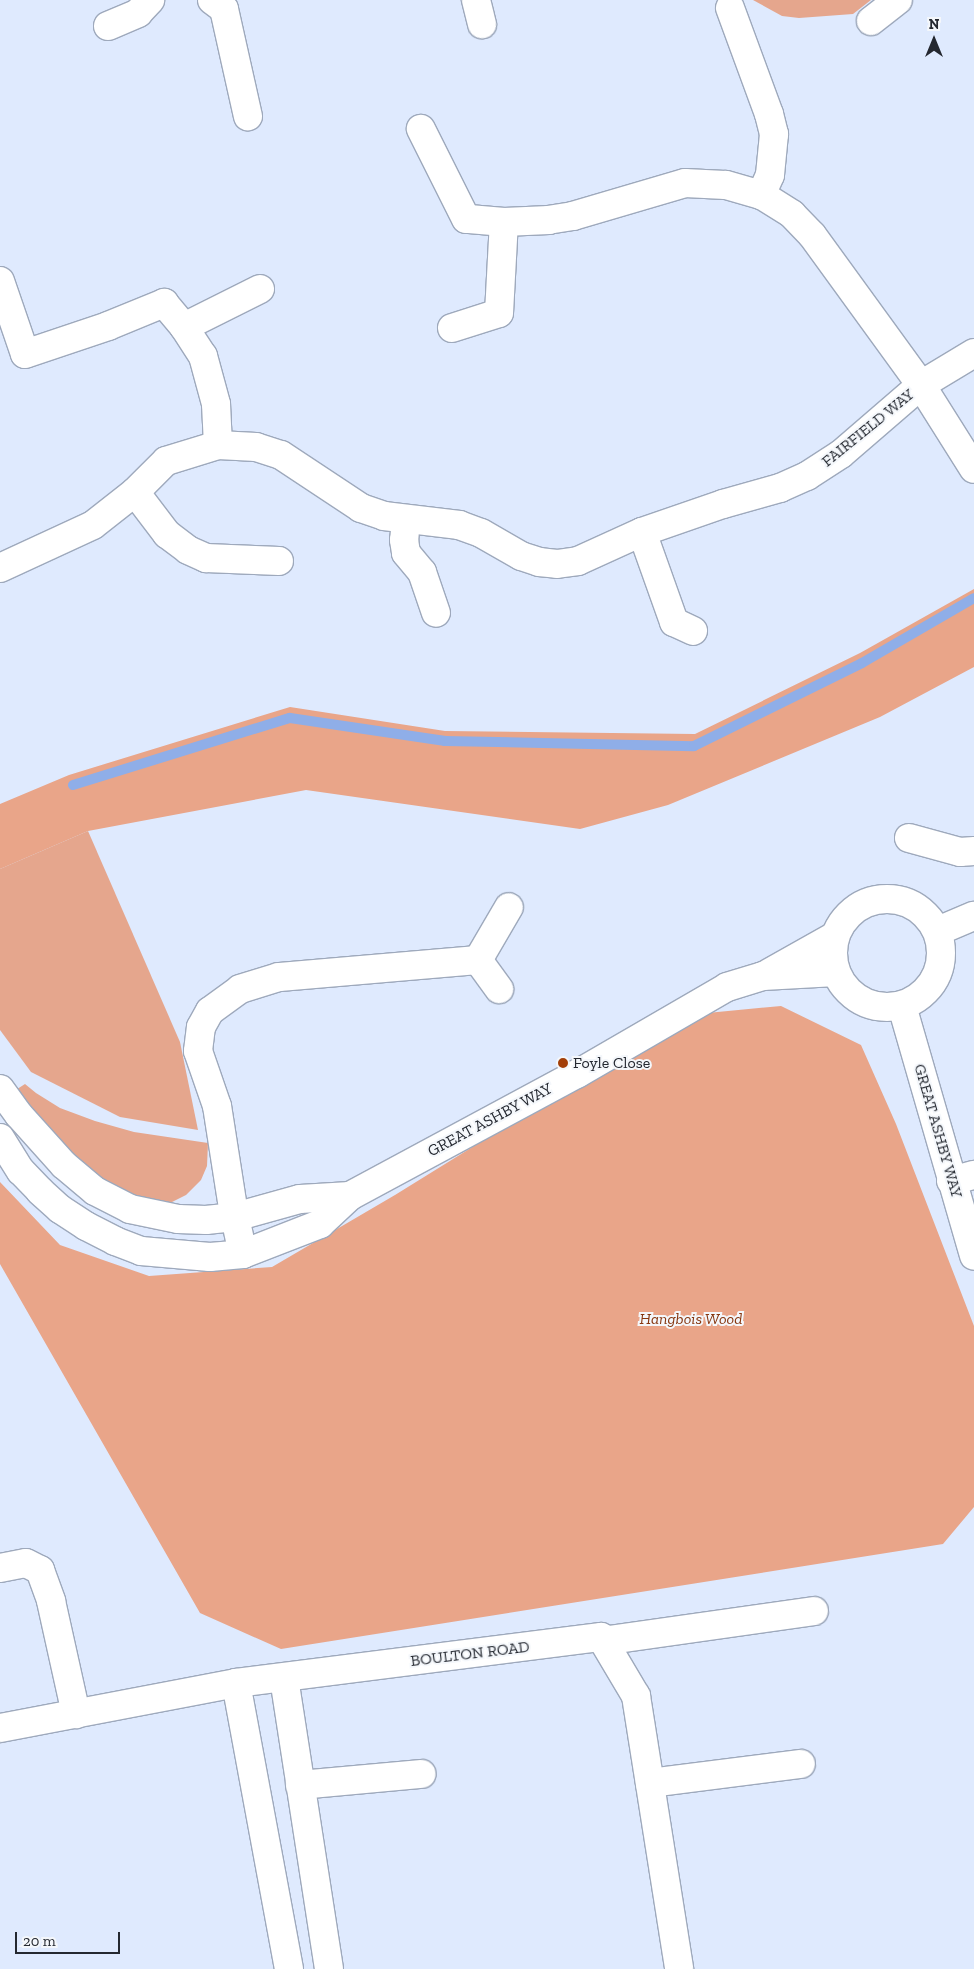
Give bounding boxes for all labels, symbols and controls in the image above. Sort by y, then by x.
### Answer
north arrow [909,15,959,65]
text: N [929,16,939,33]
street label: FAIRFIELD WAY [818,385,918,471]
place label: Foyle Close [573,1053,650,1073]
marker: Foyle Close [557,1057,569,1069]
street label: GREAT ASHBY WAY [909,1061,967,1201]
street label: GREAT ASHBY WAY [424,1079,556,1161]
park label: Hangbois Wood [639,1309,743,1329]
street label: BOULTON ROAD [409,1637,531,1671]
scale bar [18,1922,122,1954]
text: 20 m [23,1932,56,1950]

